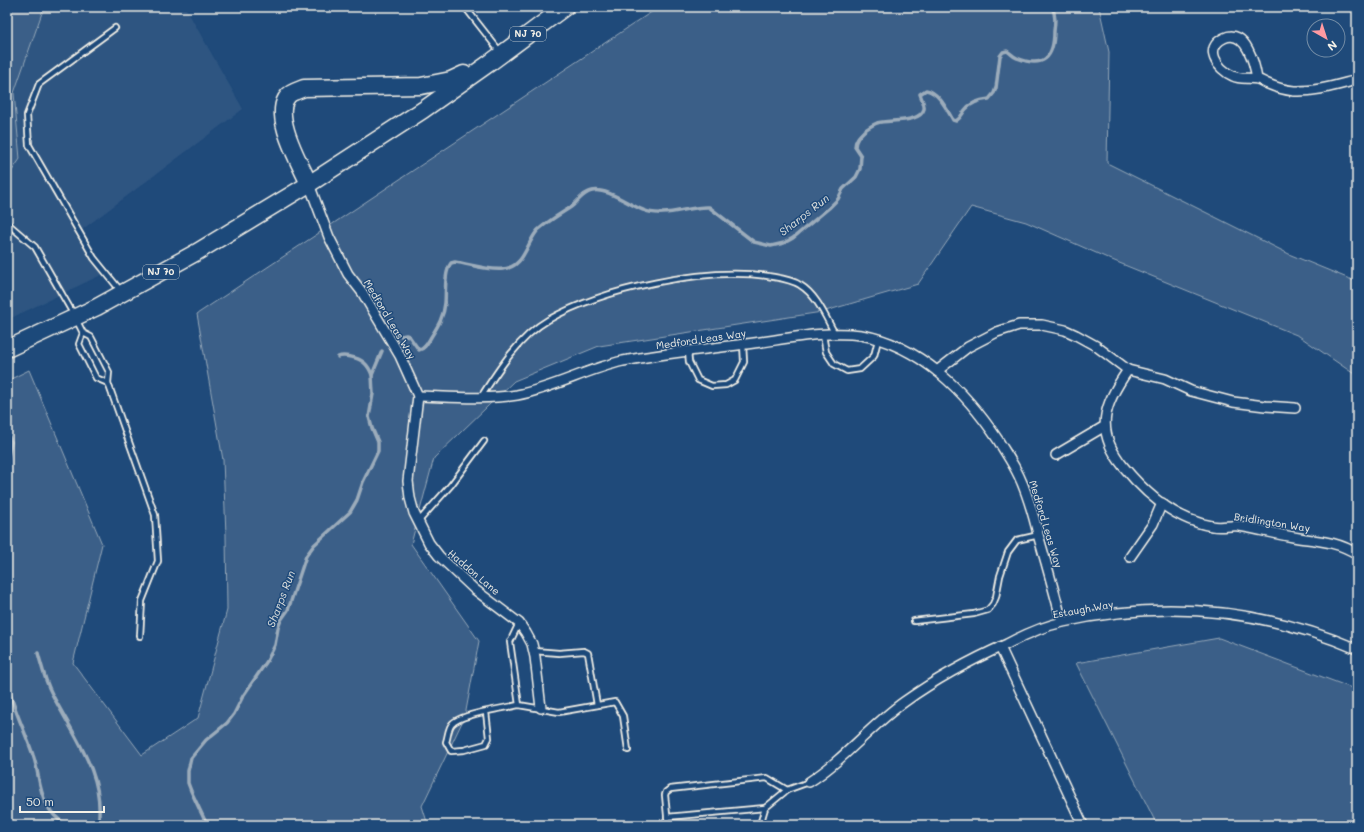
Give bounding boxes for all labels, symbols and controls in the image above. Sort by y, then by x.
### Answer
north arrow [1306,18,1346,58]
road number: NJ 70 [510,27,546,41]
text: N [1325,38,1341,55]
water label: Sharps Run [776,190,832,239]
road number: NJ 70 [143,265,179,279]
street label: Medford Leas Way [361,276,419,362]
street label: Medford Leas Way [655,326,747,352]
street label: Medford Leas Way [1026,479,1066,569]
street label: Bridlington Way [1233,509,1311,535]
street label: Haddon Lane [445,546,503,598]
water label: Sharps Run [263,568,298,629]
street label: Estaugh Way [1051,597,1115,621]
scale bar [20,788,104,814]
text: 50 m [26,793,54,809]

